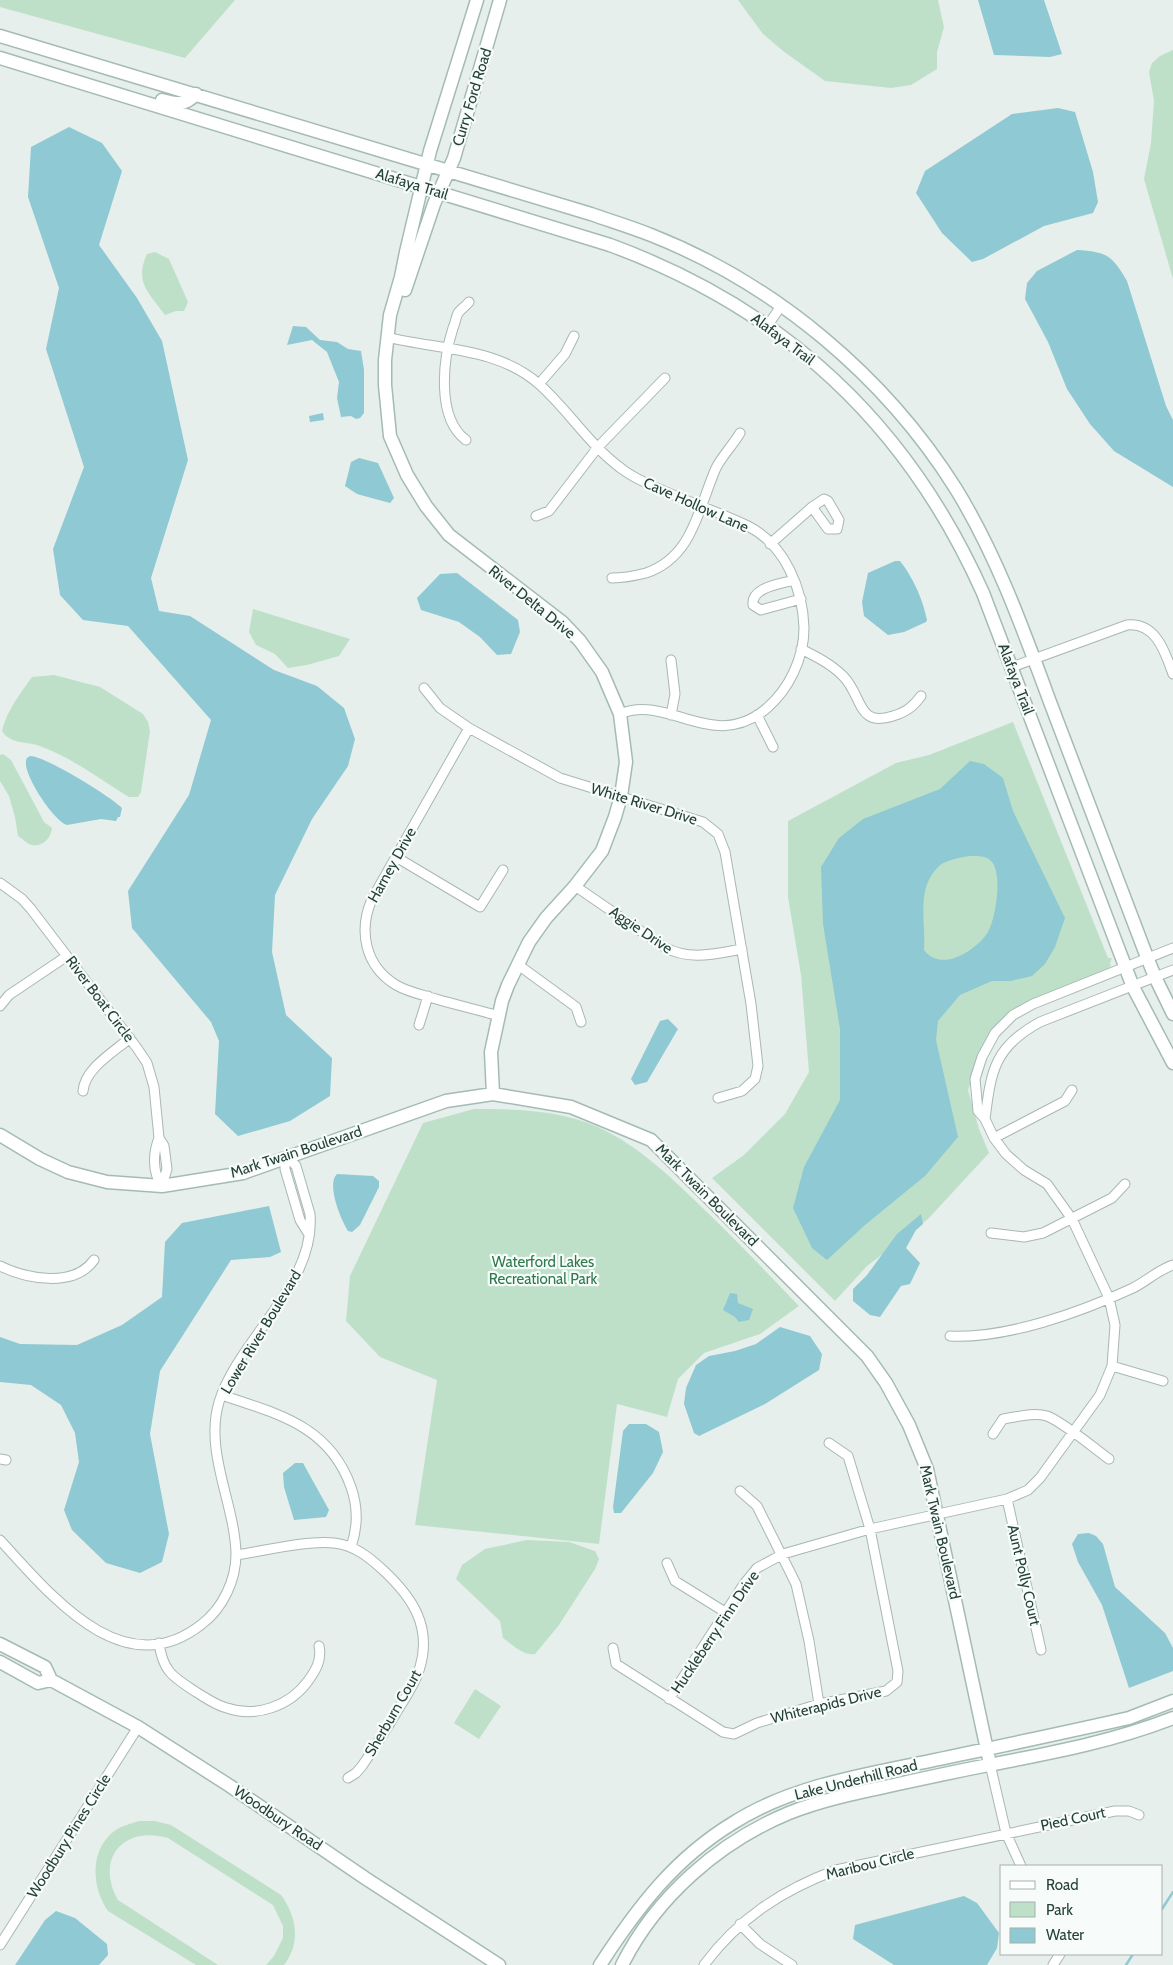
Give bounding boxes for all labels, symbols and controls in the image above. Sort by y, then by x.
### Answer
street label: Curry Ford Road [449,46,495,148]
street label: Alafaya Trail [374,164,451,204]
street label: Alafaya Trail [748,309,819,369]
street label: Cave Hollow Lane [641,474,752,536]
street label: River Delta Drive [485,562,579,643]
street label: Alafaya Trail [994,641,1038,718]
street label: White River Drive [589,779,700,829]
street label: Harney Drive [364,824,420,906]
street label: Aggie Drive [606,902,676,958]
street label: River Boat Circle [62,952,138,1046]
street label: Mark Twain Boulevard [228,1122,364,1182]
street label: Mark Twain Boulevard [652,1140,762,1250]
park label: Waterford Lakes Recreational Park [489,1253,598,1288]
street label: Lower River Boulevard [217,1267,305,1397]
street label: Mark Twain Boulevard [916,1463,964,1601]
street label: Aunt Polly Court [1004,1523,1044,1627]
street label: Huckleberry Finn Drive [667,1567,763,1697]
street label: Sherburn Court [361,1667,425,1759]
street label: Whiterapids Drive [769,1683,883,1727]
street label: Lake Underhill Road [793,1756,919,1804]
street label: Woodbury Pines Circle [23,1770,115,1901]
street label: Woodbury Road [230,1782,326,1854]
street label: Pied Court [1039,1803,1107,1835]
street label: Maribou Circle [824,1844,916,1884]
legend [1000,1865,1163,1955]
text: Road [1046,1876,1079,1894]
text: Park [1046,1901,1073,1919]
text: Water [1046,1926,1084,1944]

